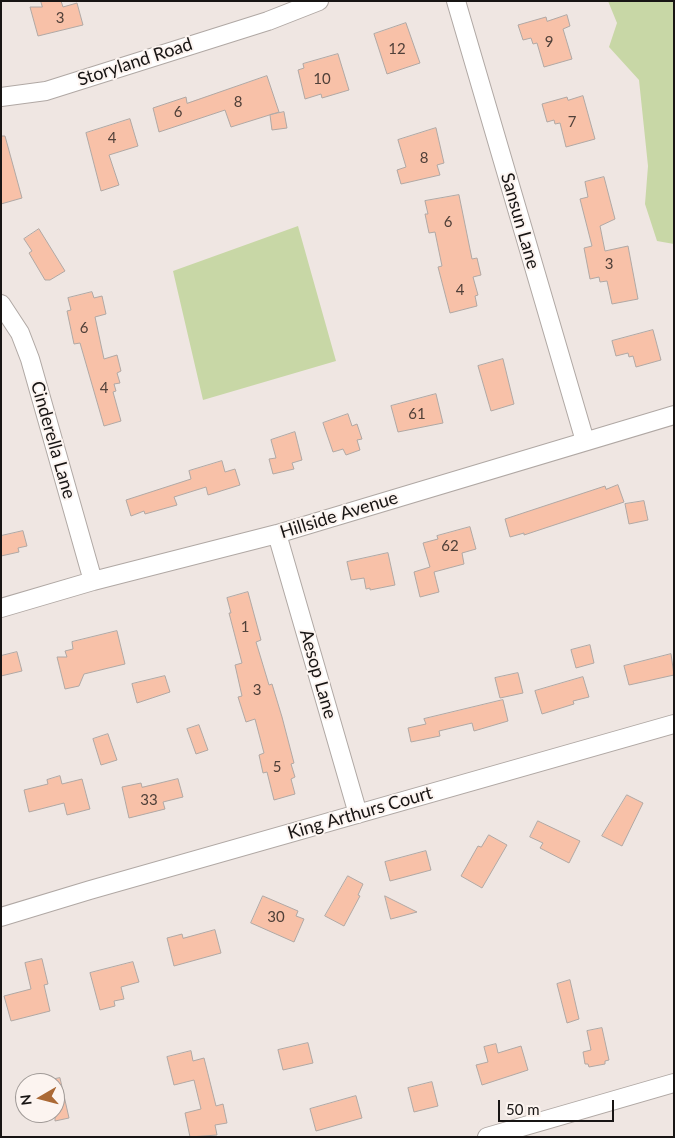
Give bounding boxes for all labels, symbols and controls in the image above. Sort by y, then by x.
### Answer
house number: 3 [56,9,64,27]
street label: Storyland Road [75,33,195,91]
house number: 9 [545,33,553,51]
house number: 12 [388,40,406,58]
house number: 10 [313,70,331,88]
house number: 8 [234,93,242,111]
house number: 6 [174,103,182,121]
house number: 7 [568,113,576,131]
house number: 4 [108,129,116,147]
house number: 8 [420,149,428,167]
street label: Sansun Lane [496,171,544,271]
house number: 6 [444,213,452,231]
house number: 3 [605,255,613,273]
house number: 4 [456,281,464,299]
house number: 6 [80,319,88,337]
street label: Cinderella Lane [26,379,80,501]
house number: 4 [100,379,108,397]
house number: 61 [408,405,426,423]
street label: Hillside Avenue [277,487,401,543]
house number: 62 [441,537,459,555]
house number: 1 [241,618,249,636]
street label: Aesop Lane [295,627,341,721]
house number: 3 [253,681,261,699]
house number: 5 [273,758,281,776]
street label: King Arthurs Court [285,782,435,844]
house number: 33 [140,791,158,809]
house number: 30 [267,908,285,926]
north arrow [15,1073,65,1123]
scale bar [500,1090,616,1122]
text: N [16,1093,35,1107]
text: 50 m [506,1100,540,1118]

